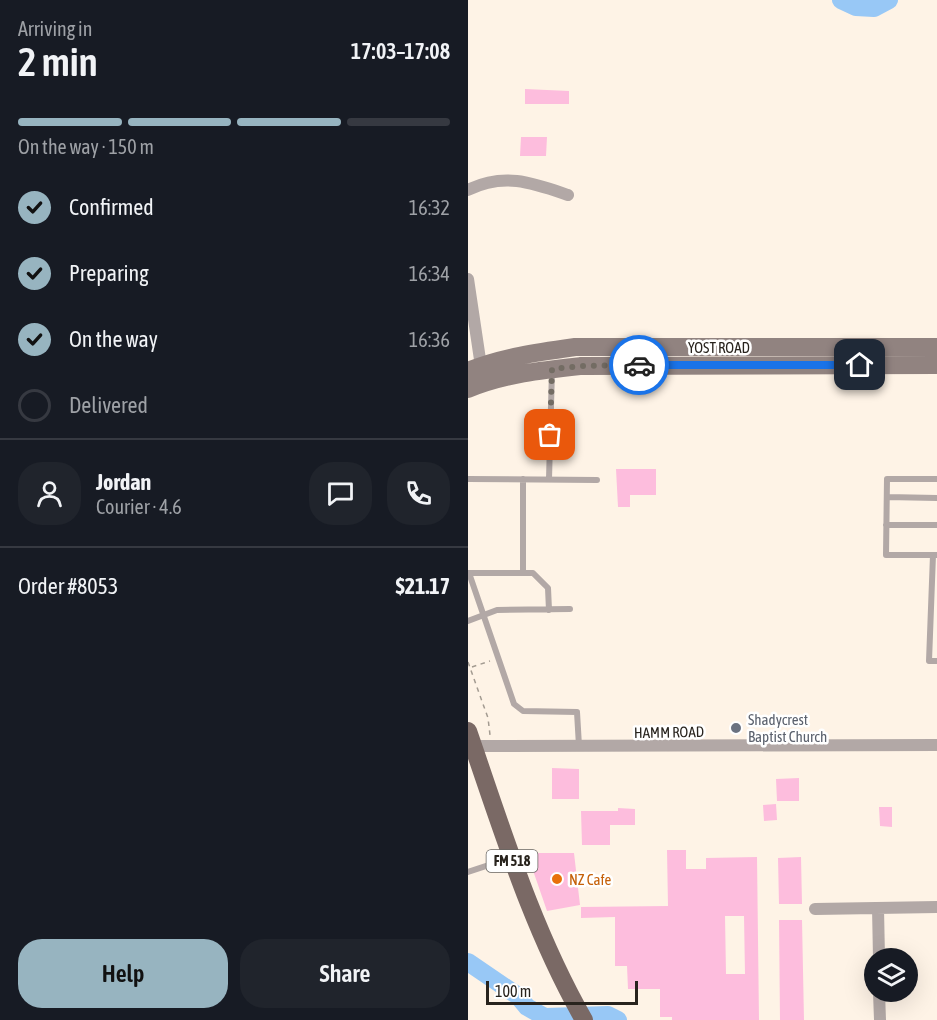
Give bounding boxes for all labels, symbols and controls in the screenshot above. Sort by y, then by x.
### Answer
text: Arriving in [18,17,92,40]
text: 17:03–17:08 [351,38,450,64]
text: 2 min [18,40,98,84]
text: On the way · 150 m [18,135,154,158]
icon: check [18,191,51,224]
text: Confirmed [69,194,154,220]
text: 16:32 [409,196,450,219]
icon: check [18,257,51,290]
text: Preparing [69,260,149,286]
text: 16:34 [409,262,450,285]
icon: check [18,323,51,356]
text: On the way [69,326,158,352]
text: 16:36 [409,328,450,351]
courier [609,335,669,395]
street label: YOST ROAD [688,339,750,356]
pin [834,339,885,390]
icon: home [843,348,876,381]
icon: car [623,349,656,382]
text: Delivered [69,392,148,418]
pin [524,409,575,460]
icon: bag [533,418,566,451]
button: person [18,462,81,525]
button: chat [309,462,372,525]
button: phone [387,462,450,525]
text: Jordan [96,469,151,495]
text: Courier · 4.6 [96,495,182,518]
text: Order #8053 [18,573,118,599]
text: $21.17 [395,573,450,599]
place label: Shadycrest Baptist Church [748,711,827,745]
marker: Shadycrest Baptist Church [729,721,743,735]
street label: HAMM ROAD [634,723,704,741]
road number: FM 518 [486,850,538,872]
place label: NZ Cafe [569,871,612,888]
marker: NZ Cafe [550,872,564,886]
button: Help [18,939,228,1008]
button: Share [240,939,450,1008]
map controls [864,948,918,1002]
button: layers [864,948,918,1002]
scale bar [486,978,638,1006]
text: 100 m [495,982,531,1000]

